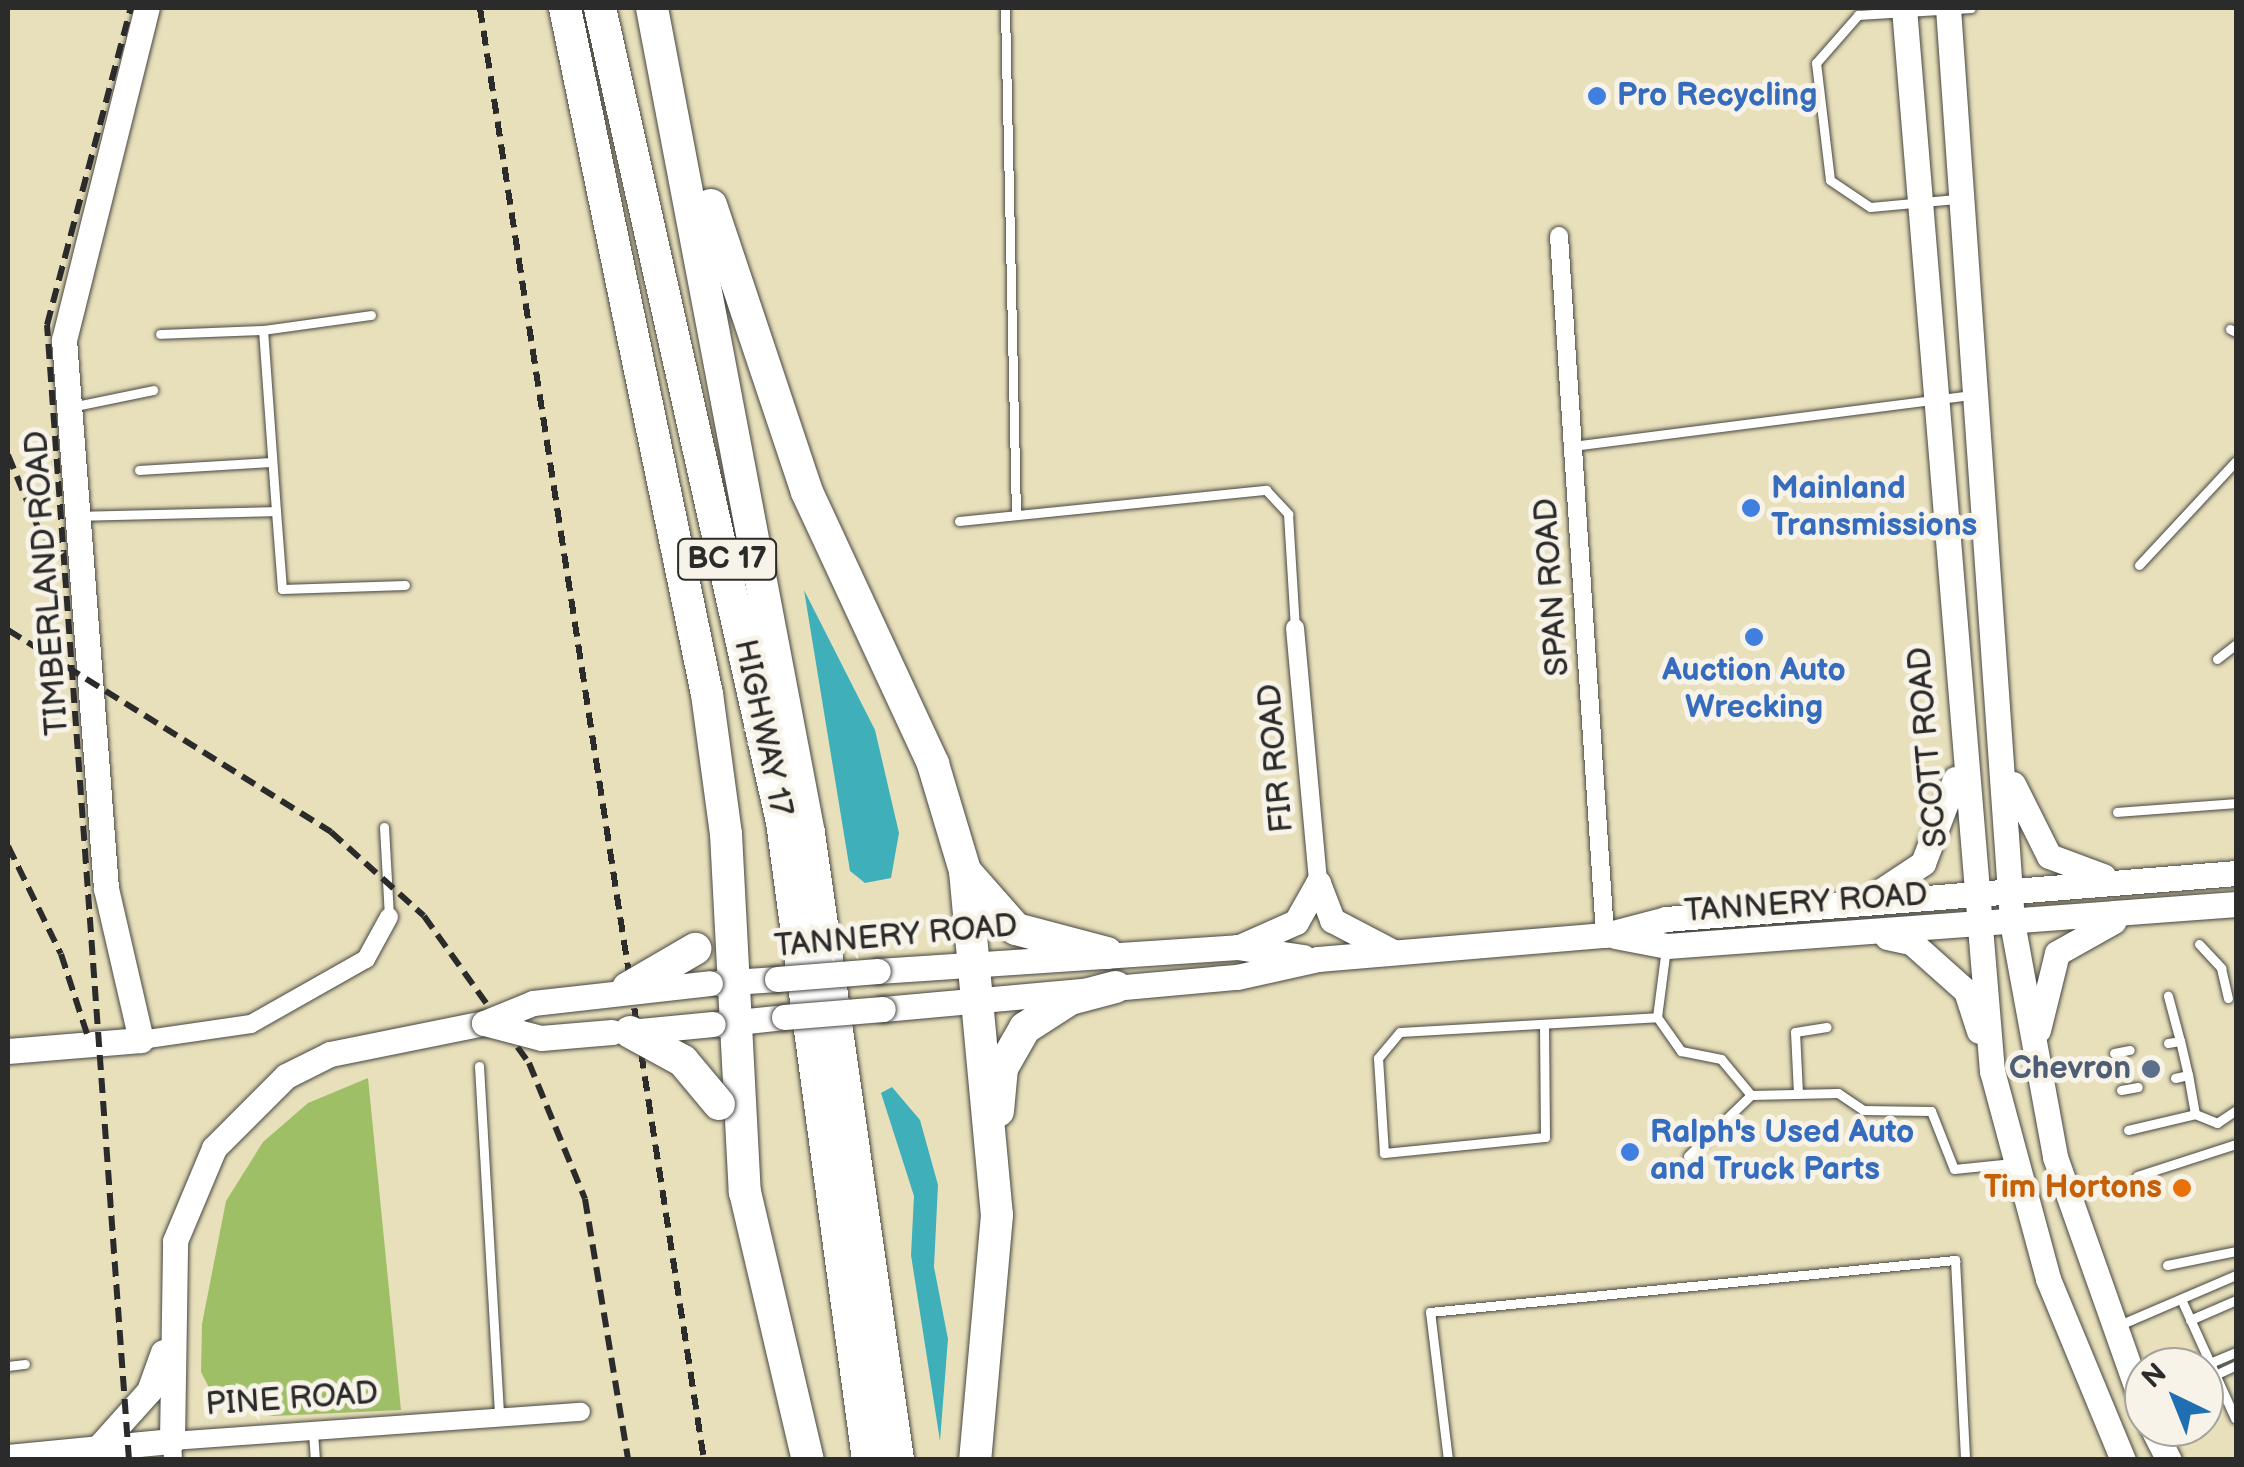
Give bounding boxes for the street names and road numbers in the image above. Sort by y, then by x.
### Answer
street label: TIMBERLAND ROAD [18,429,78,737]
street label: SPAN ROAD [1528,497,1578,677]
road number: BC 17 [677,534,777,584]
street label: HIGHWAY 17 [725,636,799,820]
street label: SCOTT ROAD [1901,645,1957,849]
street label: FIR ROAD [1251,682,1303,834]
street label: TANNERY ROAD [1683,876,1929,932]
street label: TANNERY ROAD [773,907,1019,967]
street label: PINE ROAD [204,1375,380,1425]

